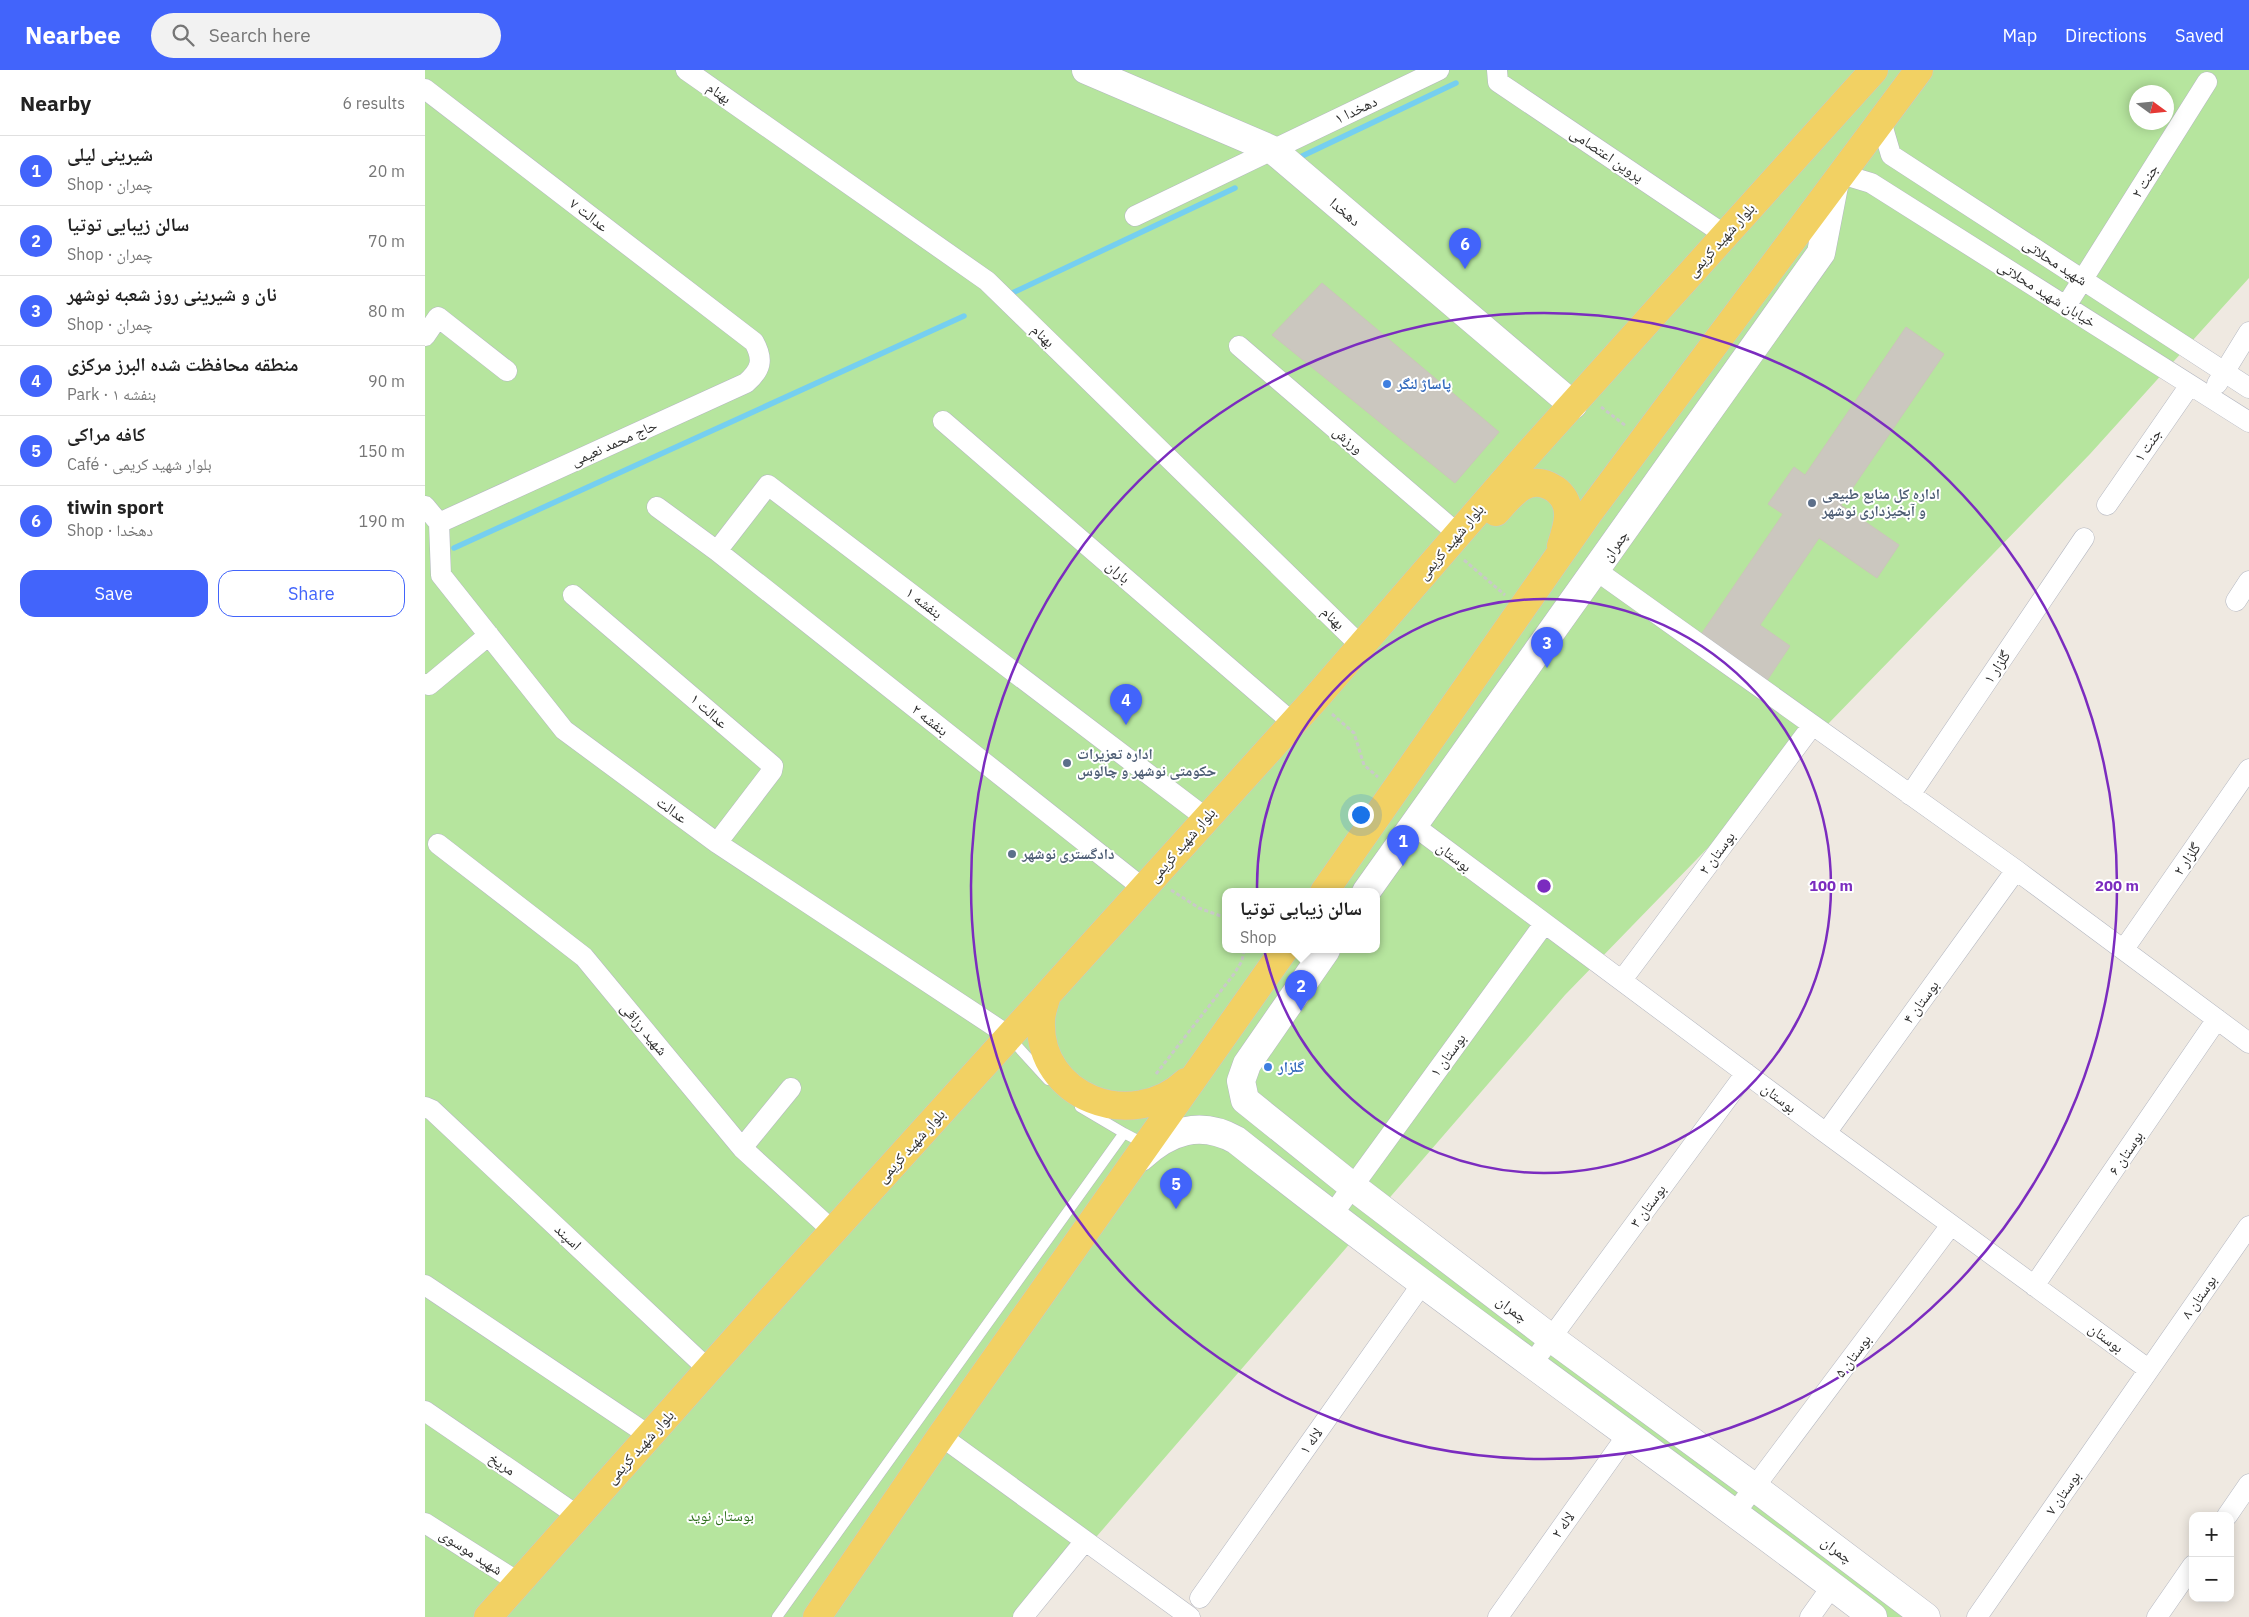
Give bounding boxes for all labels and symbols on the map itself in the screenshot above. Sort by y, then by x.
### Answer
street label: بهنام [703,78,735,108]
north arrow [2129,85,2174,130]
street label: دهخدا ۱ [1331,91,1380,128]
street label: پروین اعتصامی [1566,123,1648,187]
street label: جنت ۲ [2127,160,2163,201]
street label: دهخدا [1326,193,1365,230]
street label: ۷ عدالت [566,194,613,236]
street label: بلوار شهید کریمی [1682,199,1760,281]
pin: 6 [1449,228,1481,269]
street label: شهید محلاتی [2019,234,2091,290]
street label: خیابان شهید محلاتی [1994,256,2100,332]
street label: بهنام [1027,320,1059,352]
place label: پاساژ لنگر [1396,374,1451,393]
marker: پاساژ لنگر [1381,378,1393,390]
street label: حاج محمد نعیمی [568,415,661,471]
street label: ورزش [1329,421,1367,459]
street label: جنت ۱ [2129,424,2166,465]
place label: اداره كل منابع طبيعی و آبخيزداری نوشهر [1821,484,1940,520]
marker: اداره كل منابع طبيعی و آبخيزداری نوشهر [1806,497,1818,509]
street label: بلوار شهید کریمی [1413,500,1489,584]
street label: چمران [1597,526,1633,566]
street label: باران [1102,556,1134,588]
street label: بنفشه ۱ [902,583,947,623]
street label: بهنام [1317,602,1349,634]
pin: 3 [1531,627,1563,668]
street label: گلزار ۱ [1979,646,2015,687]
pin: 4 [1110,684,1142,725]
street label: عدالت ۱ [686,689,732,732]
street label: بنفشه ۲ [908,699,952,740]
place label: اداره تعزیرات حکومتی نوشهر و چالوس [1077,744,1217,780]
marker: اداره تعزیرات حکومتی نوشهر و چالوس [1061,757,1073,769]
street label: عدالت [653,792,692,827]
your location [1348,802,1374,828]
street label: بلوار شهید کریمی [1144,803,1220,887]
pin: 1 [1387,825,1419,866]
street label: بوستان ۲ [1694,827,1740,879]
street label: بوستان [1432,837,1476,877]
street label: گلزار ۲ [2169,838,2205,879]
place label: دادگستری نوشهر [1021,844,1115,863]
marker: دادگستری نوشهر [1006,848,1018,860]
text: 100 m [1809,876,1853,895]
text: 200 m [2095,876,2139,895]
centre of rings [1535,877,1553,895]
pin: 2 [1285,970,1317,1011]
street label: بوستان ۴ [1898,976,1944,1028]
street label: شهید رزاقی [616,998,672,1060]
street label: بوستان ۱ [1425,1029,1471,1081]
place label: گلزار [1277,1057,1305,1076]
marker: گلزار [1262,1061,1274,1073]
street label: بوستان [1757,1078,1801,1118]
street label: بلوار شهید کریمی [872,1105,950,1187]
street label: بوستان ۶ [2104,1127,2148,1179]
pin: 5 [1160,1168,1192,1209]
street label: بوستان ۳ [1625,1180,1671,1232]
street label: اسپند [551,1219,586,1254]
street label: بوستان ۸ [2177,1271,2221,1323]
street label: چمران [1492,1291,1532,1328]
street label: بوستان [2084,1318,2128,1358]
street label: بوستان ۵ [1830,1330,1876,1382]
street label: بلوار شهید کریمی [601,1406,679,1488]
street label: لاله ۱ [1295,1424,1326,1458]
street label: مریخ [485,1448,519,1480]
street label: بوستان ۷ [2041,1467,2085,1519]
park label: بوستان نوید [688,1506,754,1526]
street label: لاله ۲ [1547,1508,1578,1542]
street label: شهید موسوی [436,1524,507,1580]
street label: چمران [1817,1532,1857,1569]

